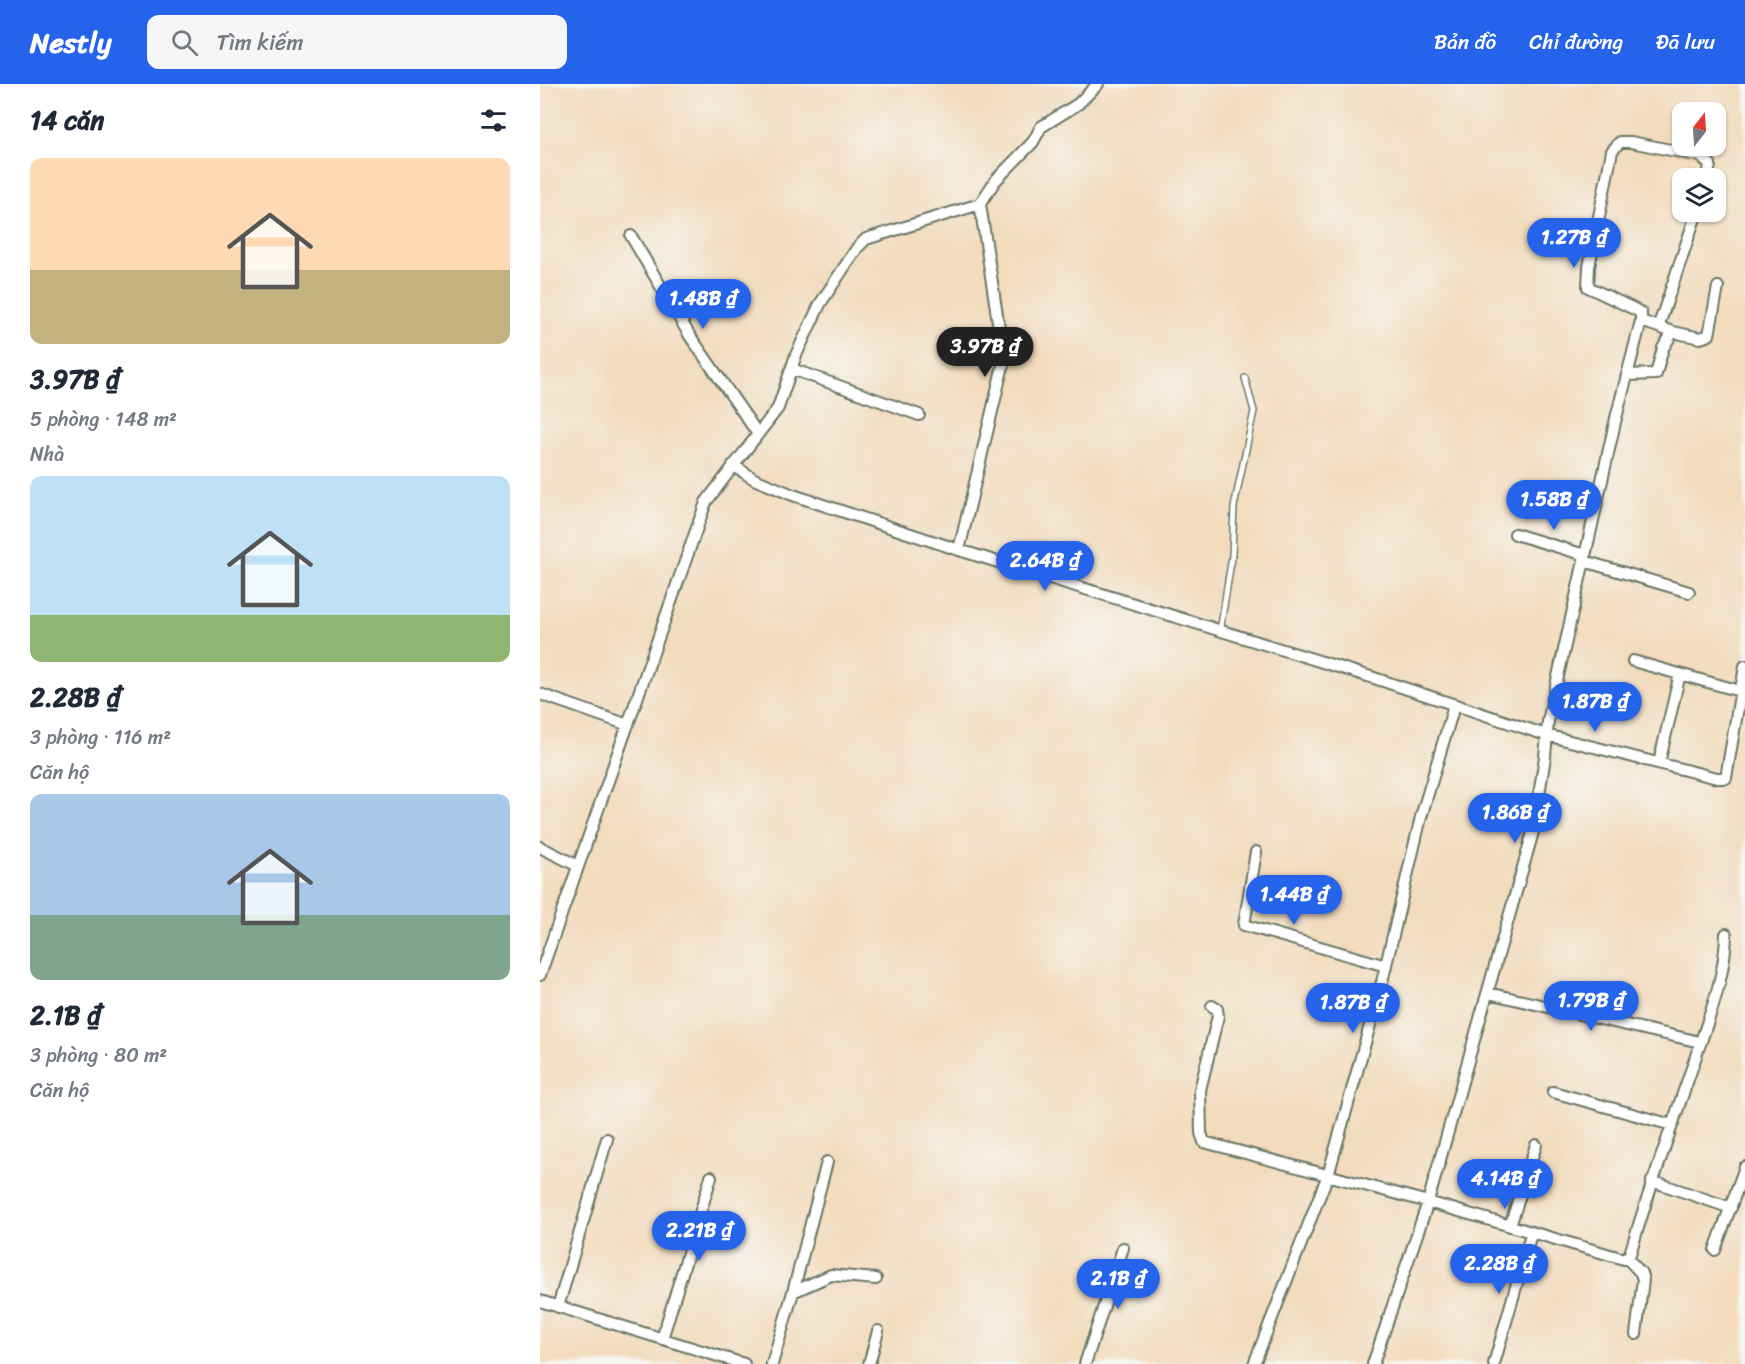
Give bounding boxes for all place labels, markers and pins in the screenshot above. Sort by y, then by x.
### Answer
pin: 1.27B ₫ [1519,218,1629,269]
pin: 1.48B ₫ [648,279,758,330]
pin: 3.97B ₫ [930,327,1040,378]
pin: 1.58B ₫ [1499,480,1609,531]
pin: 2.64B ₫ [990,541,1100,592]
pin: 1.87B ₫ [1540,682,1650,733]
pin: 1.86B ₫ [1460,793,1570,844]
pin: 1.44B ₫ [1239,875,1349,926]
pin: 1.79B ₫ [1536,981,1646,1032]
pin: 1.87B ₫ [1298,983,1408,1034]
pin: 4.14B ₫ [1450,1159,1560,1210]
pin: 2.21B ₫ [644,1211,754,1262]
pin: 2.28B ₫ [1444,1244,1554,1295]
pin: 2.1B ₫ [1069,1259,1167,1310]

